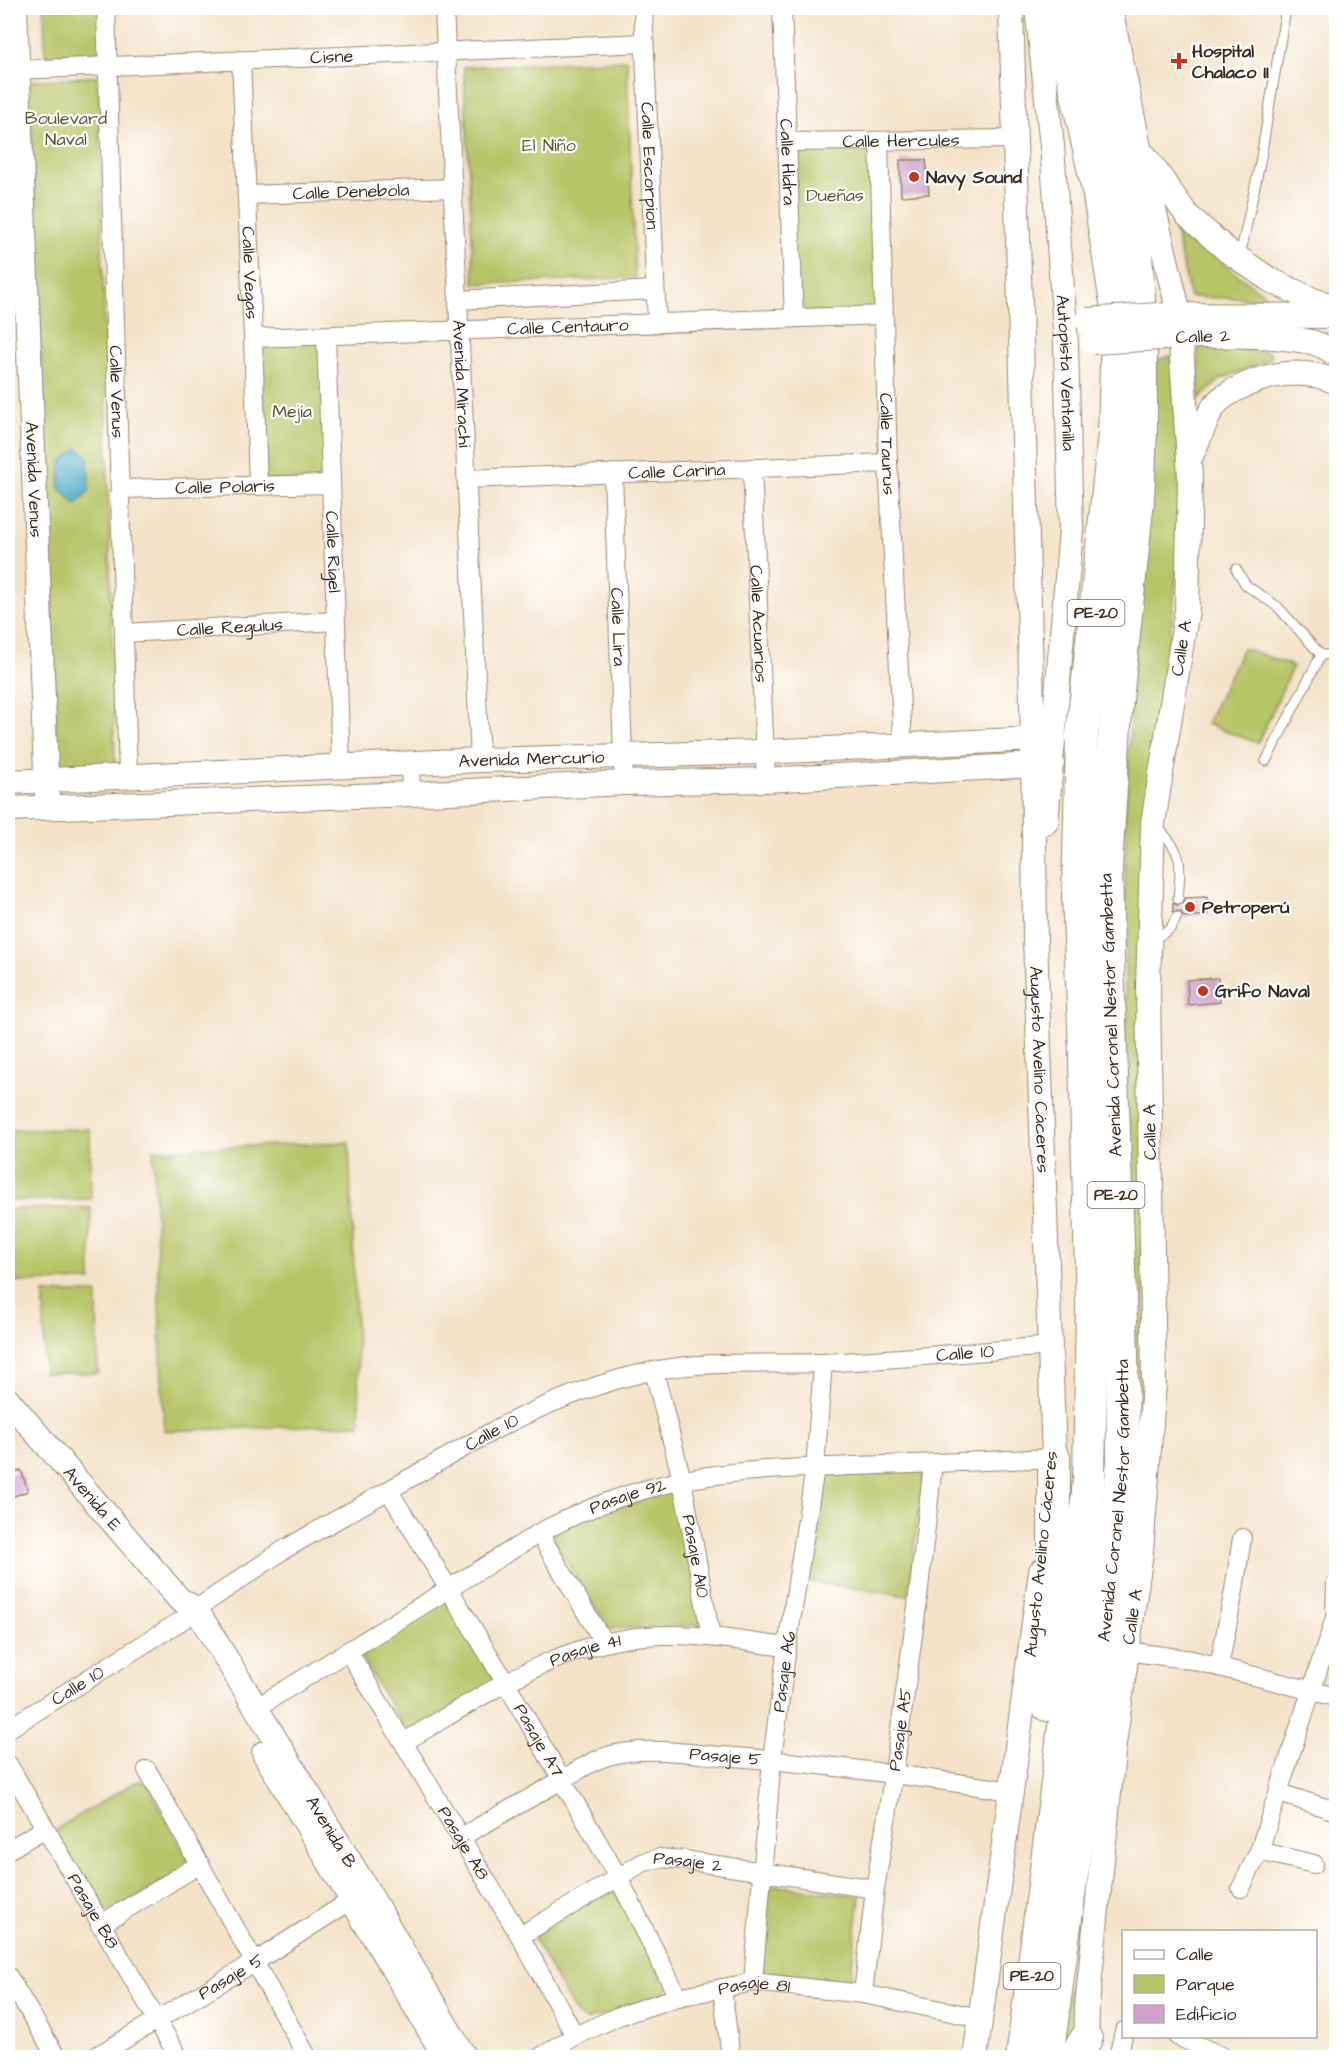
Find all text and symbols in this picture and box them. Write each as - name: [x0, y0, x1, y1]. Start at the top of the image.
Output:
- place label: Hospital Chalaco II: [1192, 39, 1269, 85]
- street label: Cisne: [310, 43, 354, 70]
- marker: Hospital Chalaco II: [1170, 52, 1188, 70]
- street label: Calle Escorpion: [635, 102, 665, 230]
- park label: Boulevard Naval: [25, 106, 107, 152]
- street label: Calle Hidra: [774, 118, 802, 206]
- street label: Calle Hercules: [842, 127, 960, 154]
- park label: El Niño: [522, 133, 576, 158]
- place label: Navy Sound: [926, 165, 1023, 191]
- marker: Navy Sound: [907, 170, 921, 184]
- street label: Calle Denebola: [292, 177, 410, 206]
- park label: Dueñas: [806, 183, 864, 208]
- street label: Calle Vegas: [236, 226, 265, 320]
- street label: Autopista Ventanilla: [1050, 294, 1081, 451]
- street label: Calle Centauro: [507, 312, 629, 341]
- street label: Avenida Mirachi: [446, 319, 478, 448]
- street label: Calle 2: [1175, 323, 1231, 350]
- street label: Calle Venus: [103, 345, 131, 439]
- street label: Calle Taurus: [874, 392, 902, 496]
- park label: Mejía: [272, 399, 312, 424]
- street label: Avenida Venus: [19, 421, 49, 538]
- street label: Calle Carina: [628, 457, 726, 485]
- street label: Calle Polaris: [175, 473, 275, 500]
- street label: Calle Rigel: [320, 510, 347, 593]
- street label: Calle Acuarios: [744, 565, 774, 683]
- street label: Calle Lira: [605, 587, 632, 667]
- road number: PE-20: [1068, 600, 1124, 626]
- street label: Calle Regulus: [176, 612, 284, 643]
- street label: Calle A: [1164, 618, 1198, 678]
- street label: Avenida Mercurio: [458, 744, 605, 773]
- street label: Avenida Coronel Nestor Gambetta: [1094, 873, 1128, 1157]
- place label: Petroperú: [1202, 895, 1289, 920]
- marker: Petroperú: [1183, 900, 1197, 914]
- street label: Augusto Avelino Cáceres: [1023, 966, 1056, 1174]
- place label: Grifo Naval: [1215, 979, 1310, 1004]
- marker: Grifo Naval: [1196, 984, 1210, 998]
- street label: Calle A: [1137, 1103, 1163, 1160]
- road number: PE-20: [1088, 1182, 1144, 1208]
- street label: Calle 10: [935, 1338, 995, 1368]
- street label: Avenida Coronel Nestor Gambetta: [1091, 1359, 1136, 1643]
- street label: Calle 10: [460, 1407, 523, 1457]
- street label: Augusto Avelino Cáceres: [1018, 1450, 1065, 1658]
- street label: Avenida E: [58, 1461, 128, 1537]
- street label: Pasaje 92: [585, 1472, 669, 1520]
- street label: Pasaje A10: [676, 1512, 716, 1600]
- street label: Calle A: [1116, 1587, 1148, 1646]
- street label: Pasaje 41: [546, 1627, 623, 1673]
- street label: Pasaje A6: [766, 1629, 802, 1714]
- street label: Calle 10: [46, 1660, 109, 1712]
- street label: Pasaje A5: [882, 1686, 918, 1773]
- street label: Pasaje A7: [508, 1699, 570, 1782]
- street label: Pasaje 5: [688, 1741, 762, 1772]
- street label: Avenida B: [300, 1791, 363, 1873]
- street label: Pasaje A8: [432, 1801, 496, 1885]
- street label: Pasaje 2: [652, 1845, 725, 1878]
- street label: Pasaje B8: [62, 1869, 125, 1954]
- legend: [1122, 1930, 1317, 2038]
- text: Calle: [1176, 1942, 1214, 1967]
- street label: Pasaje 5: [193, 1947, 268, 2005]
- road number: PE-20: [1004, 1963, 1060, 1989]
- street label: Pasaje 81: [716, 1969, 792, 2001]
- text: Parque: [1176, 1972, 1235, 1997]
- text: Edificio: [1176, 2002, 1236, 2027]

